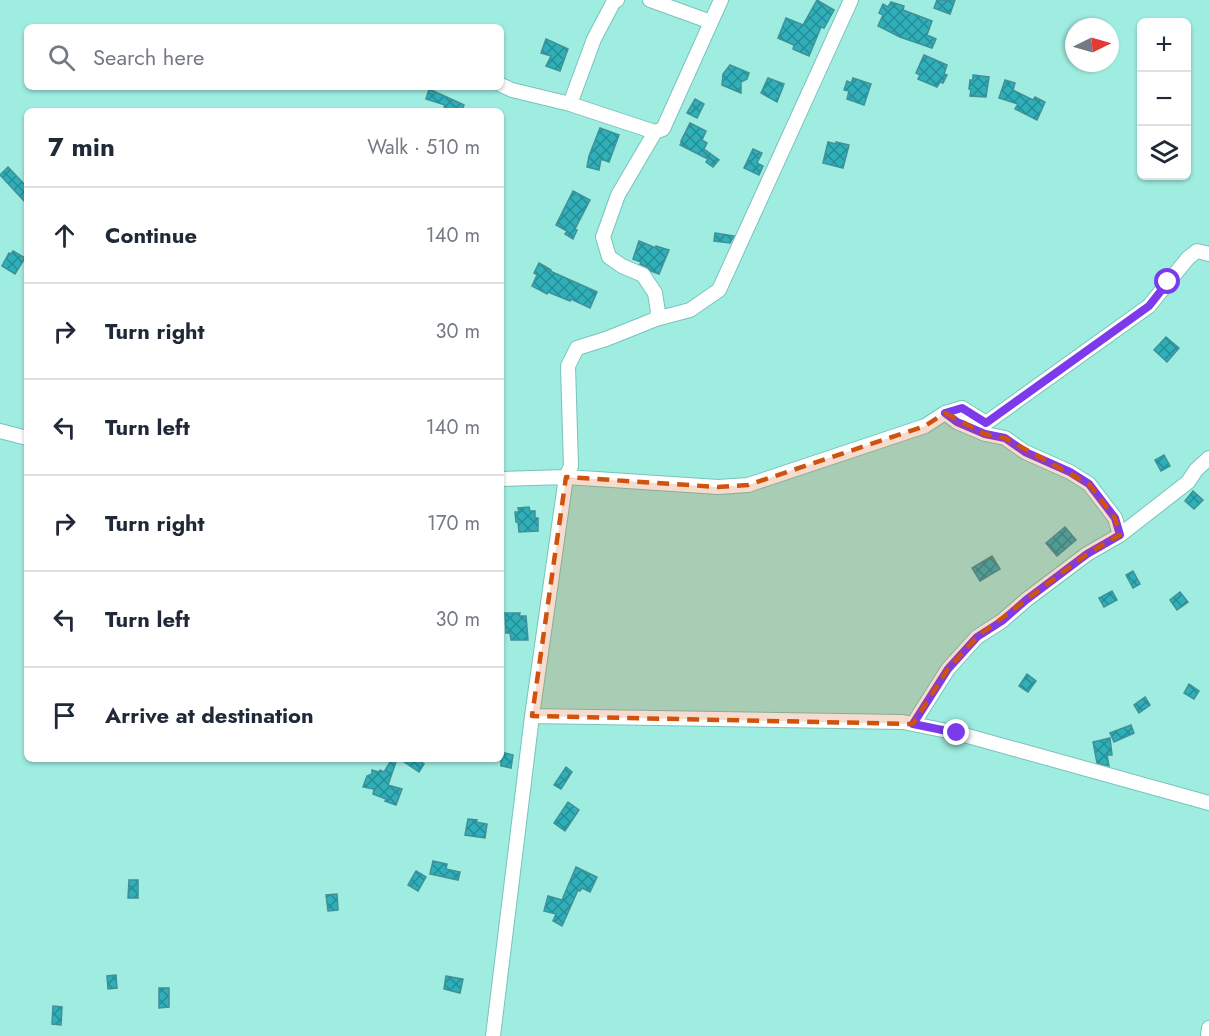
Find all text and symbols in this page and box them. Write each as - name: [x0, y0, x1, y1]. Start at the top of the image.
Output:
- north arrow: [1065, 18, 1119, 72]
- map controls: [1137, 18, 1191, 180]
- button: +: [1137, 18, 1191, 72]
- search box: [24, 24, 504, 90]
- icon: search: [45, 41, 78, 74]
- text: Search here: [93, 41, 204, 73]
- button: −: [1137, 72, 1191, 126]
- button: layers: [1137, 126, 1191, 180]
- text: 7 min: [48, 128, 115, 166]
- text: Walk · 510 m: [367, 133, 480, 162]
- icon: ahead: [48, 219, 81, 252]
- text: Continue: [105, 219, 197, 251]
- text: 140 m: [426, 221, 480, 250]
- route start: [1154, 268, 1180, 294]
- icon: right: [48, 315, 81, 348]
- text: Turn right: [105, 315, 205, 347]
- text: 30 m: [435, 317, 480, 346]
- icon: left: [48, 411, 81, 444]
- text: Turn left: [105, 411, 190, 443]
- text: 140 m: [426, 413, 480, 442]
- icon: right: [48, 507, 81, 540]
- text: Turn right: [105, 507, 205, 539]
- text: 170 m: [427, 509, 480, 538]
- icon: left: [48, 603, 81, 636]
- text: Turn left: [105, 603, 190, 635]
- text: 30 m: [435, 605, 480, 634]
- icon: arrive: [48, 699, 81, 732]
- text: Arrive at destination: [105, 699, 314, 731]
- route end: [943, 719, 969, 745]

